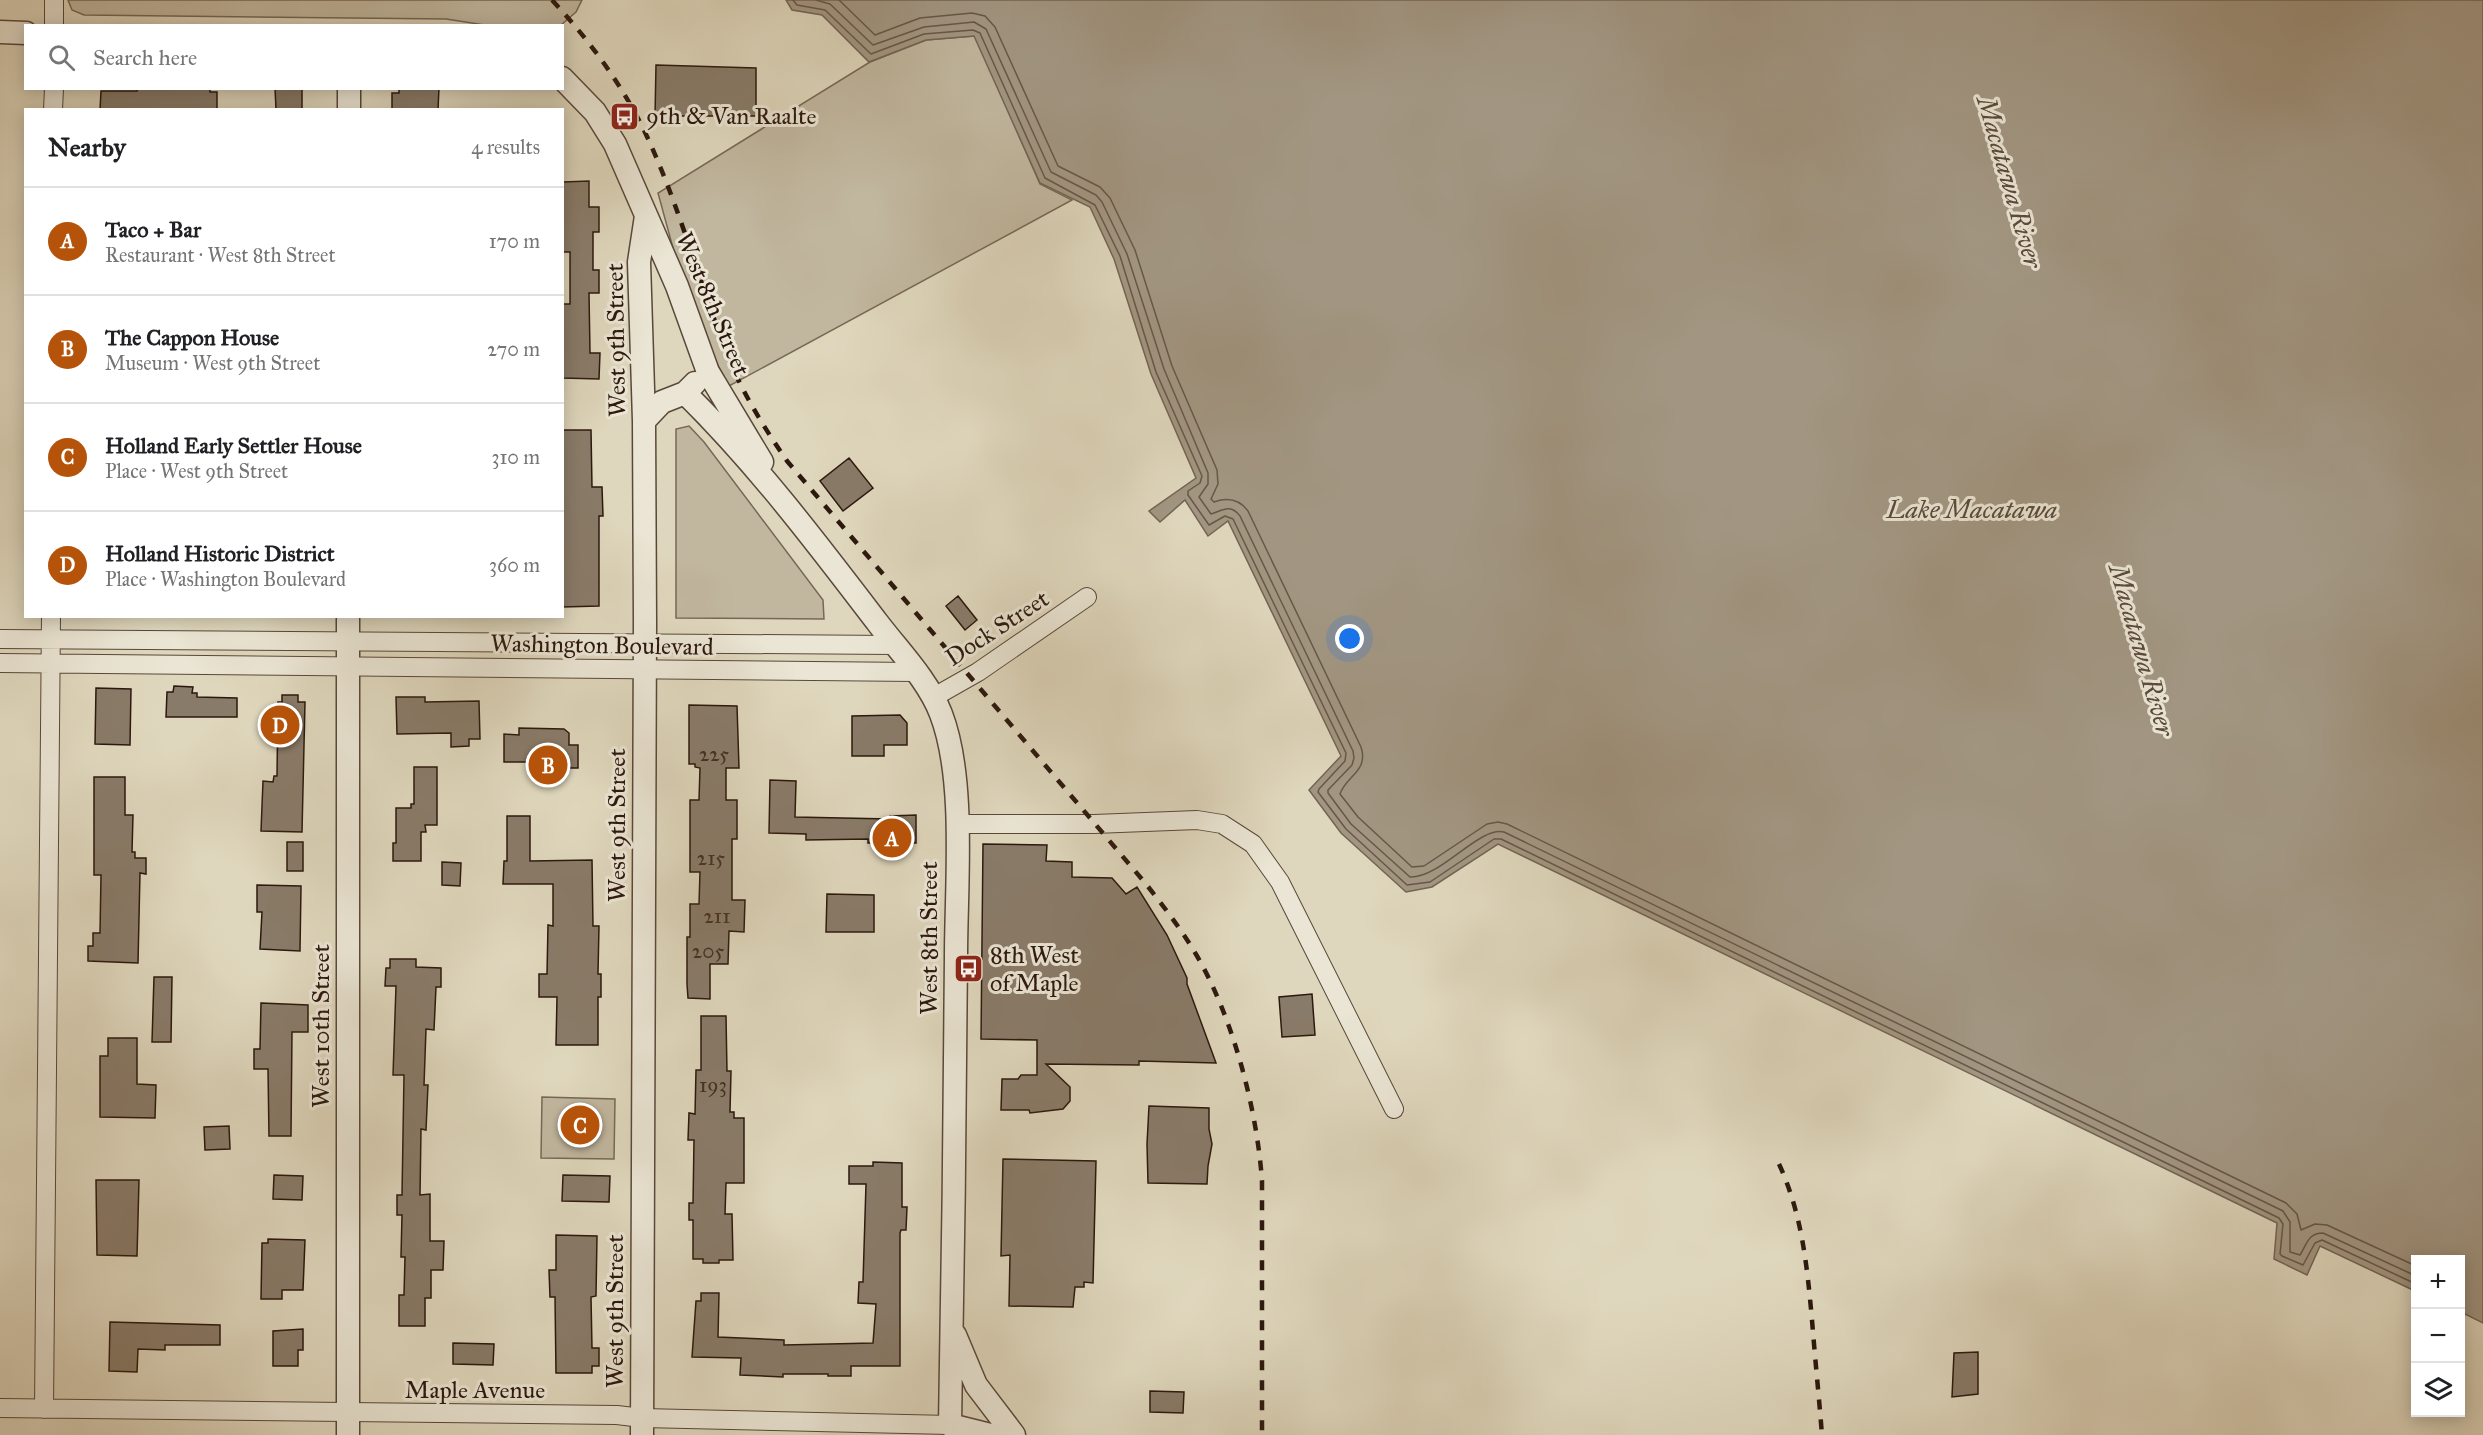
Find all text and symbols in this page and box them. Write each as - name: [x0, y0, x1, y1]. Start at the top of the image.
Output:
- search box: [24, 24, 564, 90]
- icon: search: [45, 41, 78, 74]
- text: Search here: [93, 44, 197, 71]
- water label: Macatawa River: [1969, 89, 2050, 273]
- bus stop icon: 9th & Van Raalte: [609, 100, 641, 132]
- place label: 9th & Van Raalte: [646, 101, 817, 131]
- text: Nearby: [48, 131, 126, 163]
- text: 4 results: [471, 135, 540, 159]
- text: Taco + Bar: [105, 216, 201, 243]
- street label: West 8th Street: [669, 227, 757, 381]
- text: A: [61, 229, 74, 253]
- text: 170 m: [489, 229, 540, 253]
- text: Restaurant · West 8th Street: [105, 243, 336, 267]
- street label: West 9th Street: [600, 262, 632, 417]
- text: The Cappon House: [105, 324, 279, 351]
- text: B: [61, 337, 74, 361]
- text: 270 m: [487, 337, 540, 361]
- text: Museum · West 9th Street: [105, 351, 320, 375]
- text: Holland Early Settler House: [105, 432, 362, 459]
- text: C: [61, 445, 74, 469]
- text: 310 m: [491, 445, 540, 469]
- text: Place · West 9th Street: [105, 459, 288, 483]
- water label: Lake Macatawa: [1886, 493, 2057, 525]
- text: Holland Historic District: [105, 540, 335, 567]
- text: D: [60, 553, 75, 577]
- text: 360 m: [489, 553, 540, 577]
- water label: Macatawa River: [2101, 557, 2182, 741]
- text: Place · Washington Boulevard: [105, 567, 346, 591]
- street label: Dock Street: [940, 583, 1055, 673]
- your location: [1335, 624, 1364, 653]
- street label: Washington Boulevard: [490, 628, 714, 662]
- pin: D: [260, 702, 300, 748]
- house number: 225: [699, 741, 729, 767]
- pin: B: [528, 742, 568, 788]
- street label: West 9th Street: [602, 748, 632, 902]
- pin: A: [872, 816, 912, 860]
- house number: 215: [697, 845, 725, 871]
- street label: West 8th Street: [914, 861, 944, 1015]
- house number: 211: [704, 903, 730, 929]
- house number: 205: [692, 938, 724, 964]
- place label: 8th West of Maple: [990, 940, 1079, 998]
- street label: West 10th Street: [306, 943, 336, 1108]
- bus stop icon: 8th West of Maple: [953, 953, 985, 985]
- house number: 193: [699, 1072, 727, 1098]
- pin: C: [560, 1102, 600, 1148]
- street label: West 9th Street: [600, 1234, 630, 1388]
- map controls: [2411, 1255, 2465, 1417]
- button: +: [2411, 1255, 2465, 1309]
- button: −: [2411, 1309, 2465, 1363]
- button: layers: [2411, 1363, 2465, 1417]
- street label: Maple Avenue: [405, 1375, 545, 1405]

